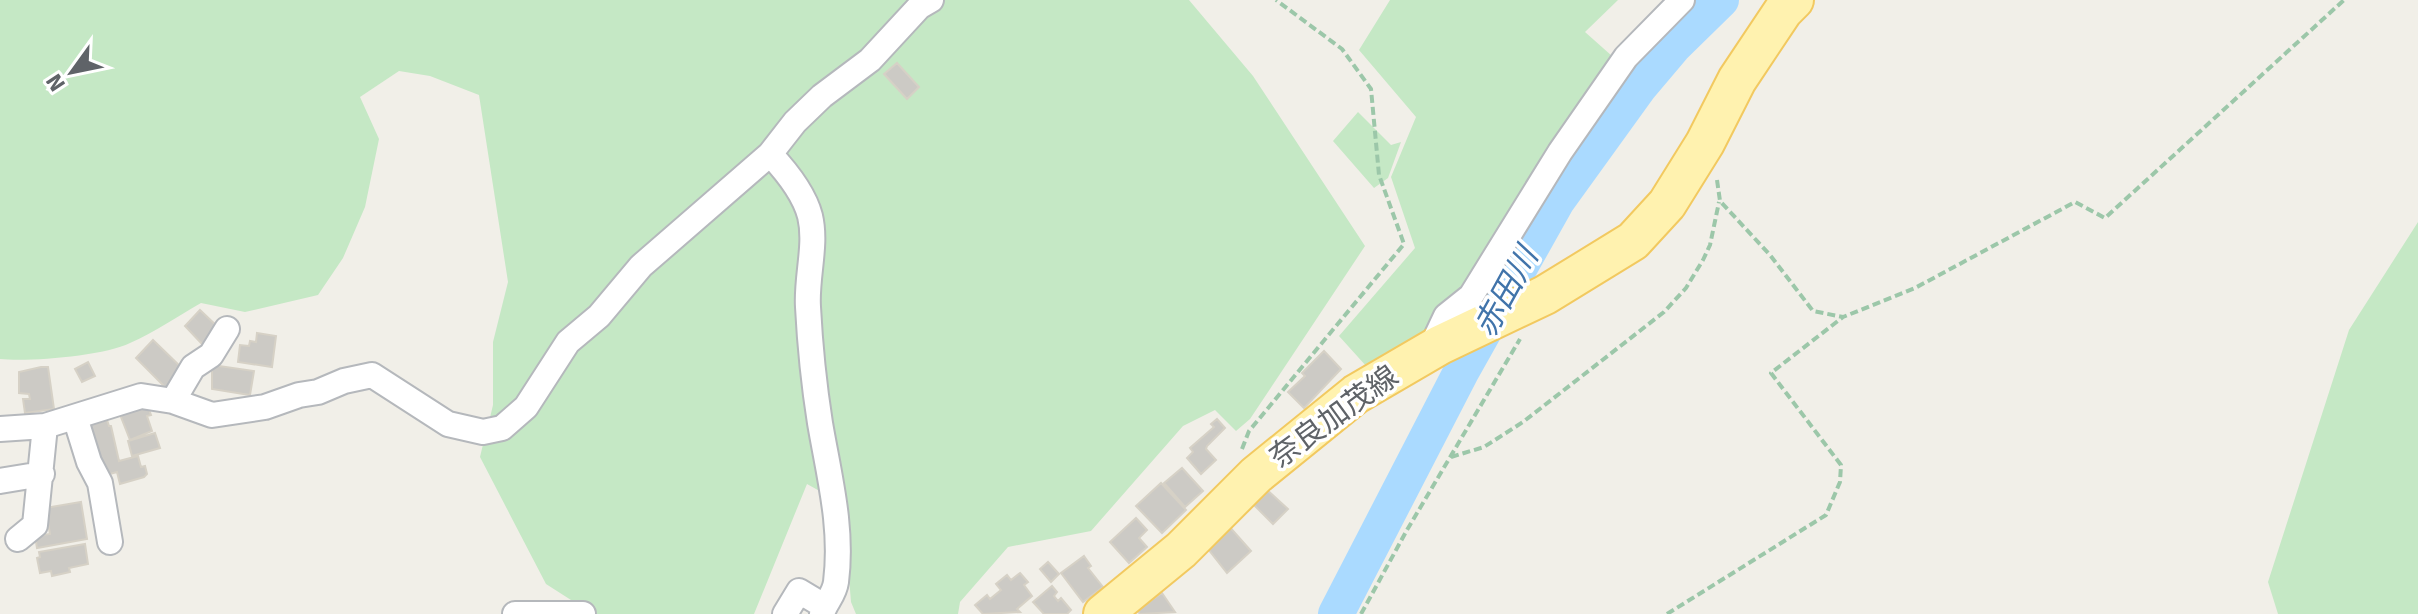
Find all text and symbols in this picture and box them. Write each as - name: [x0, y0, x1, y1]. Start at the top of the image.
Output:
- north arrow: [32, 32, 112, 112]
- text: N: [40, 69, 71, 96]
- water label: 赤田川: [1466, 238, 1548, 343]
- street label: 奈良加茂線: [1262, 358, 1406, 476]

